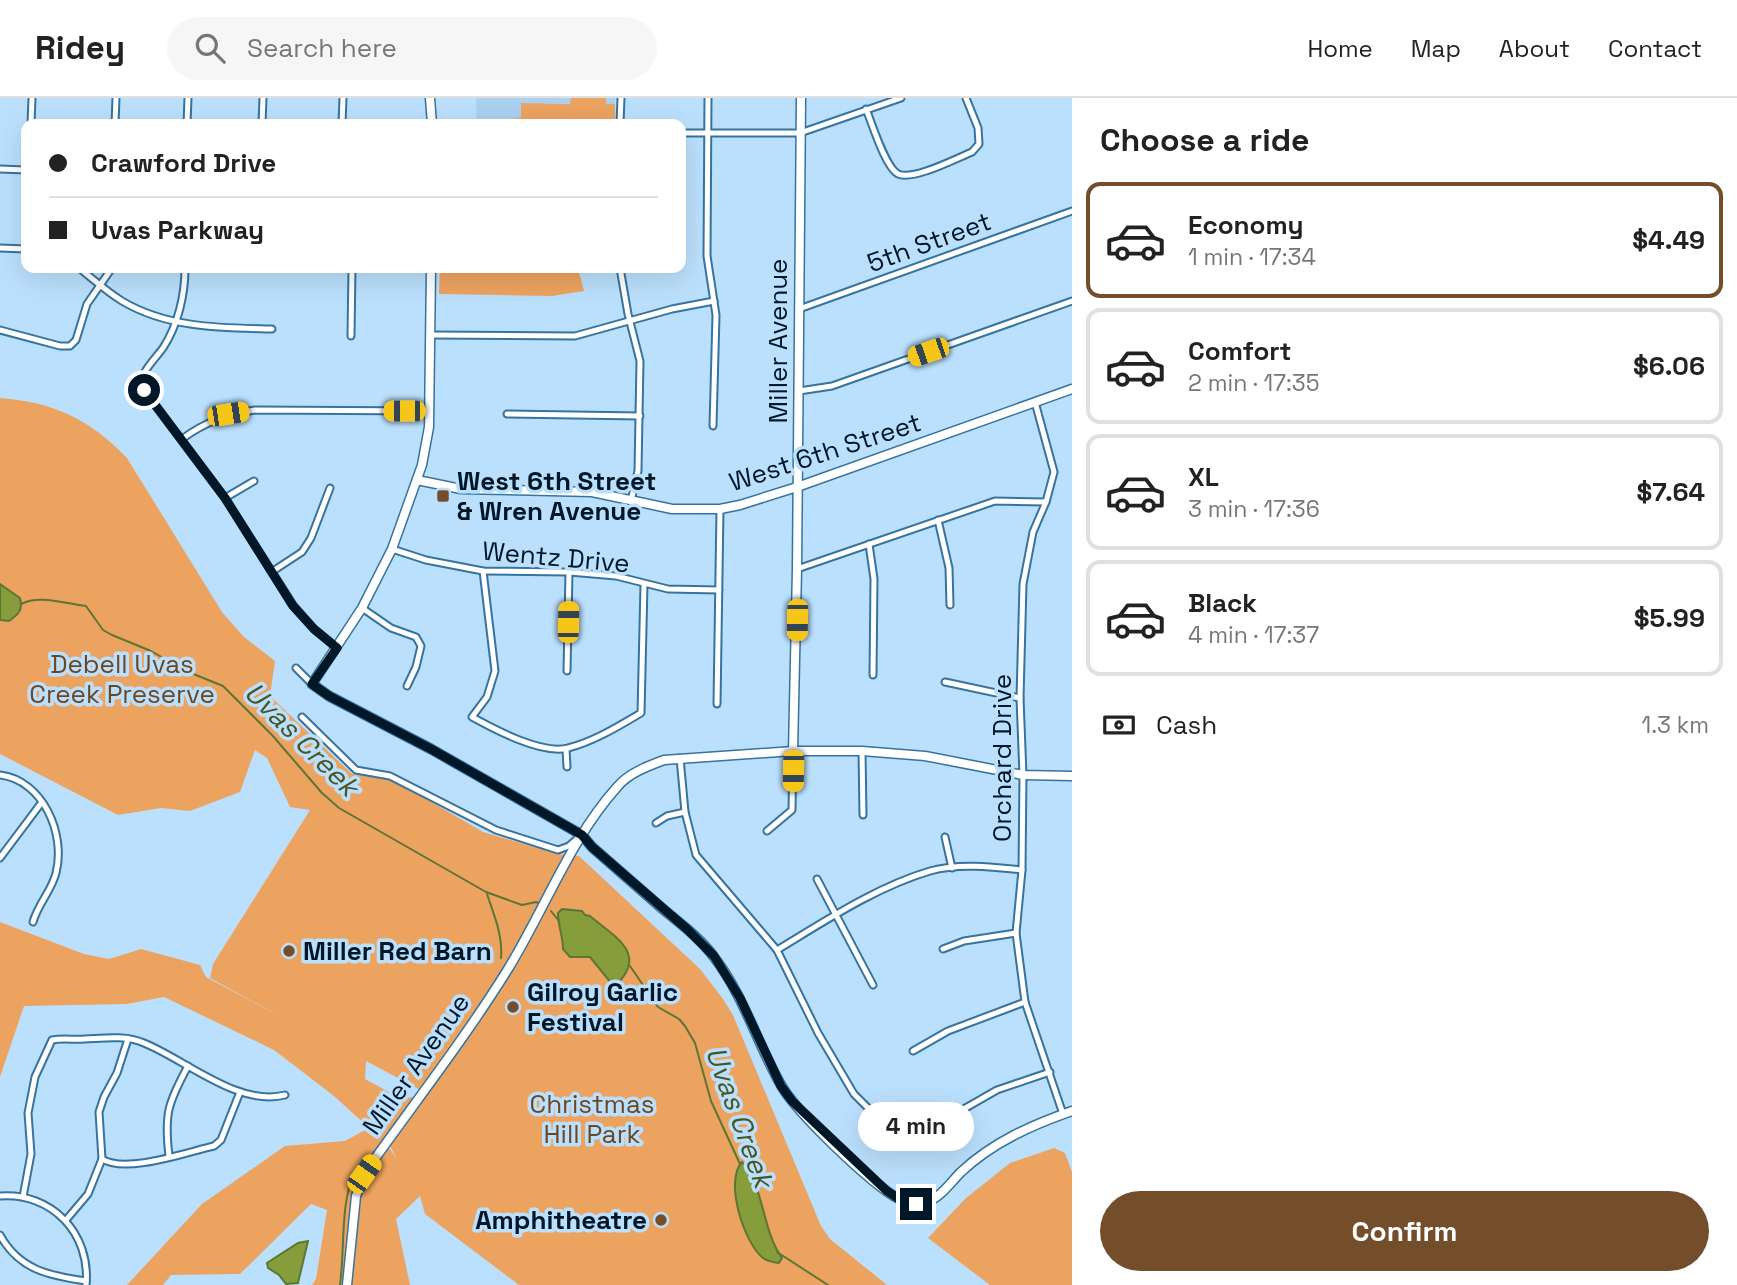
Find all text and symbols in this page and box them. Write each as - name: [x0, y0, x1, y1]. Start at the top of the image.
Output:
- search box: [167, 17, 657, 80]
- text: Ridey: [35, 27, 125, 69]
- icon: search: [191, 29, 229, 67]
- text: Search here: [247, 31, 397, 65]
- text: Home: [1307, 33, 1373, 64]
- text: Map: [1411, 33, 1461, 64]
- text: About: [1499, 33, 1570, 64]
- text: Contact: [1608, 33, 1702, 64]
- text: Choose a ride: [1100, 120, 1310, 160]
- text: Crawford Drive: [91, 146, 276, 180]
- street label: 5th Street: [862, 204, 996, 280]
- text: Economy: [1188, 208, 1304, 242]
- icon: car: [1104, 209, 1167, 272]
- text: Uvas Parkway: [91, 213, 264, 247]
- text: $4.49: [1632, 223, 1705, 257]
- text: 1 min · 17:34: [1188, 242, 1316, 272]
- street label: Miller Avenue: [761, 259, 795, 423]
- text: Comfort: [1188, 334, 1291, 368]
- car: [905, 335, 952, 369]
- icon: car: [1104, 335, 1167, 398]
- text: $6.06: [1633, 349, 1705, 383]
- text: 2 min · 17:35: [1188, 368, 1320, 398]
- route start: [128, 374, 160, 406]
- car: [206, 400, 251, 428]
- car: [384, 401, 426, 422]
- street label: West 6th Street: [725, 405, 925, 499]
- text: XL: [1188, 460, 1219, 494]
- icon: car: [1104, 461, 1167, 524]
- place label: West 6th Street & Wren Avenue: [457, 464, 656, 528]
- text: $7.64: [1637, 475, 1705, 509]
- marker: West 6th Street & Wren Avenue: [435, 488, 451, 504]
- text: 3 min · 17:36: [1188, 494, 1320, 524]
- street label: Wentz Drive: [481, 534, 631, 580]
- text: Black: [1188, 586, 1257, 620]
- icon: car: [1104, 587, 1167, 650]
- car: [787, 599, 808, 641]
- car: [558, 601, 579, 643]
- text: $5.99: [1634, 601, 1705, 635]
- text: 4 min · 17:37: [1188, 620, 1319, 650]
- park label: Debell Uvas Creek Preserve: [29, 647, 215, 711]
- water label: Uvas Creek: [237, 674, 369, 806]
- street label: Orchard Drive: [985, 674, 1019, 842]
- icon: cash: [1100, 706, 1138, 744]
- text: Cash: [1156, 708, 1217, 742]
- text: 1.3 km: [1642, 710, 1709, 740]
- car: [783, 750, 804, 792]
- place label: Miller Red Barn: [303, 934, 492, 968]
- marker: Miller Red Barn: [281, 943, 297, 959]
- place label: Gilroy Garlic Festival: [527, 975, 678, 1039]
- street label: Miller Avenue: [355, 987, 477, 1141]
- marker: Gilroy Garlic Festival: [505, 999, 521, 1015]
- water label: Uvas Creek: [698, 1042, 783, 1195]
- park label: Christmas Hill Park: [529, 1087, 655, 1151]
- callout: 4 min: [858, 1102, 974, 1152]
- text: 4 min: [886, 1111, 946, 1141]
- car: [344, 1151, 385, 1197]
- route end: [900, 1188, 932, 1220]
- button: Confirm: [1100, 1191, 1709, 1271]
- place label: Amphitheatre: [475, 1203, 647, 1237]
- marker: Amphitheatre: [653, 1212, 669, 1228]

